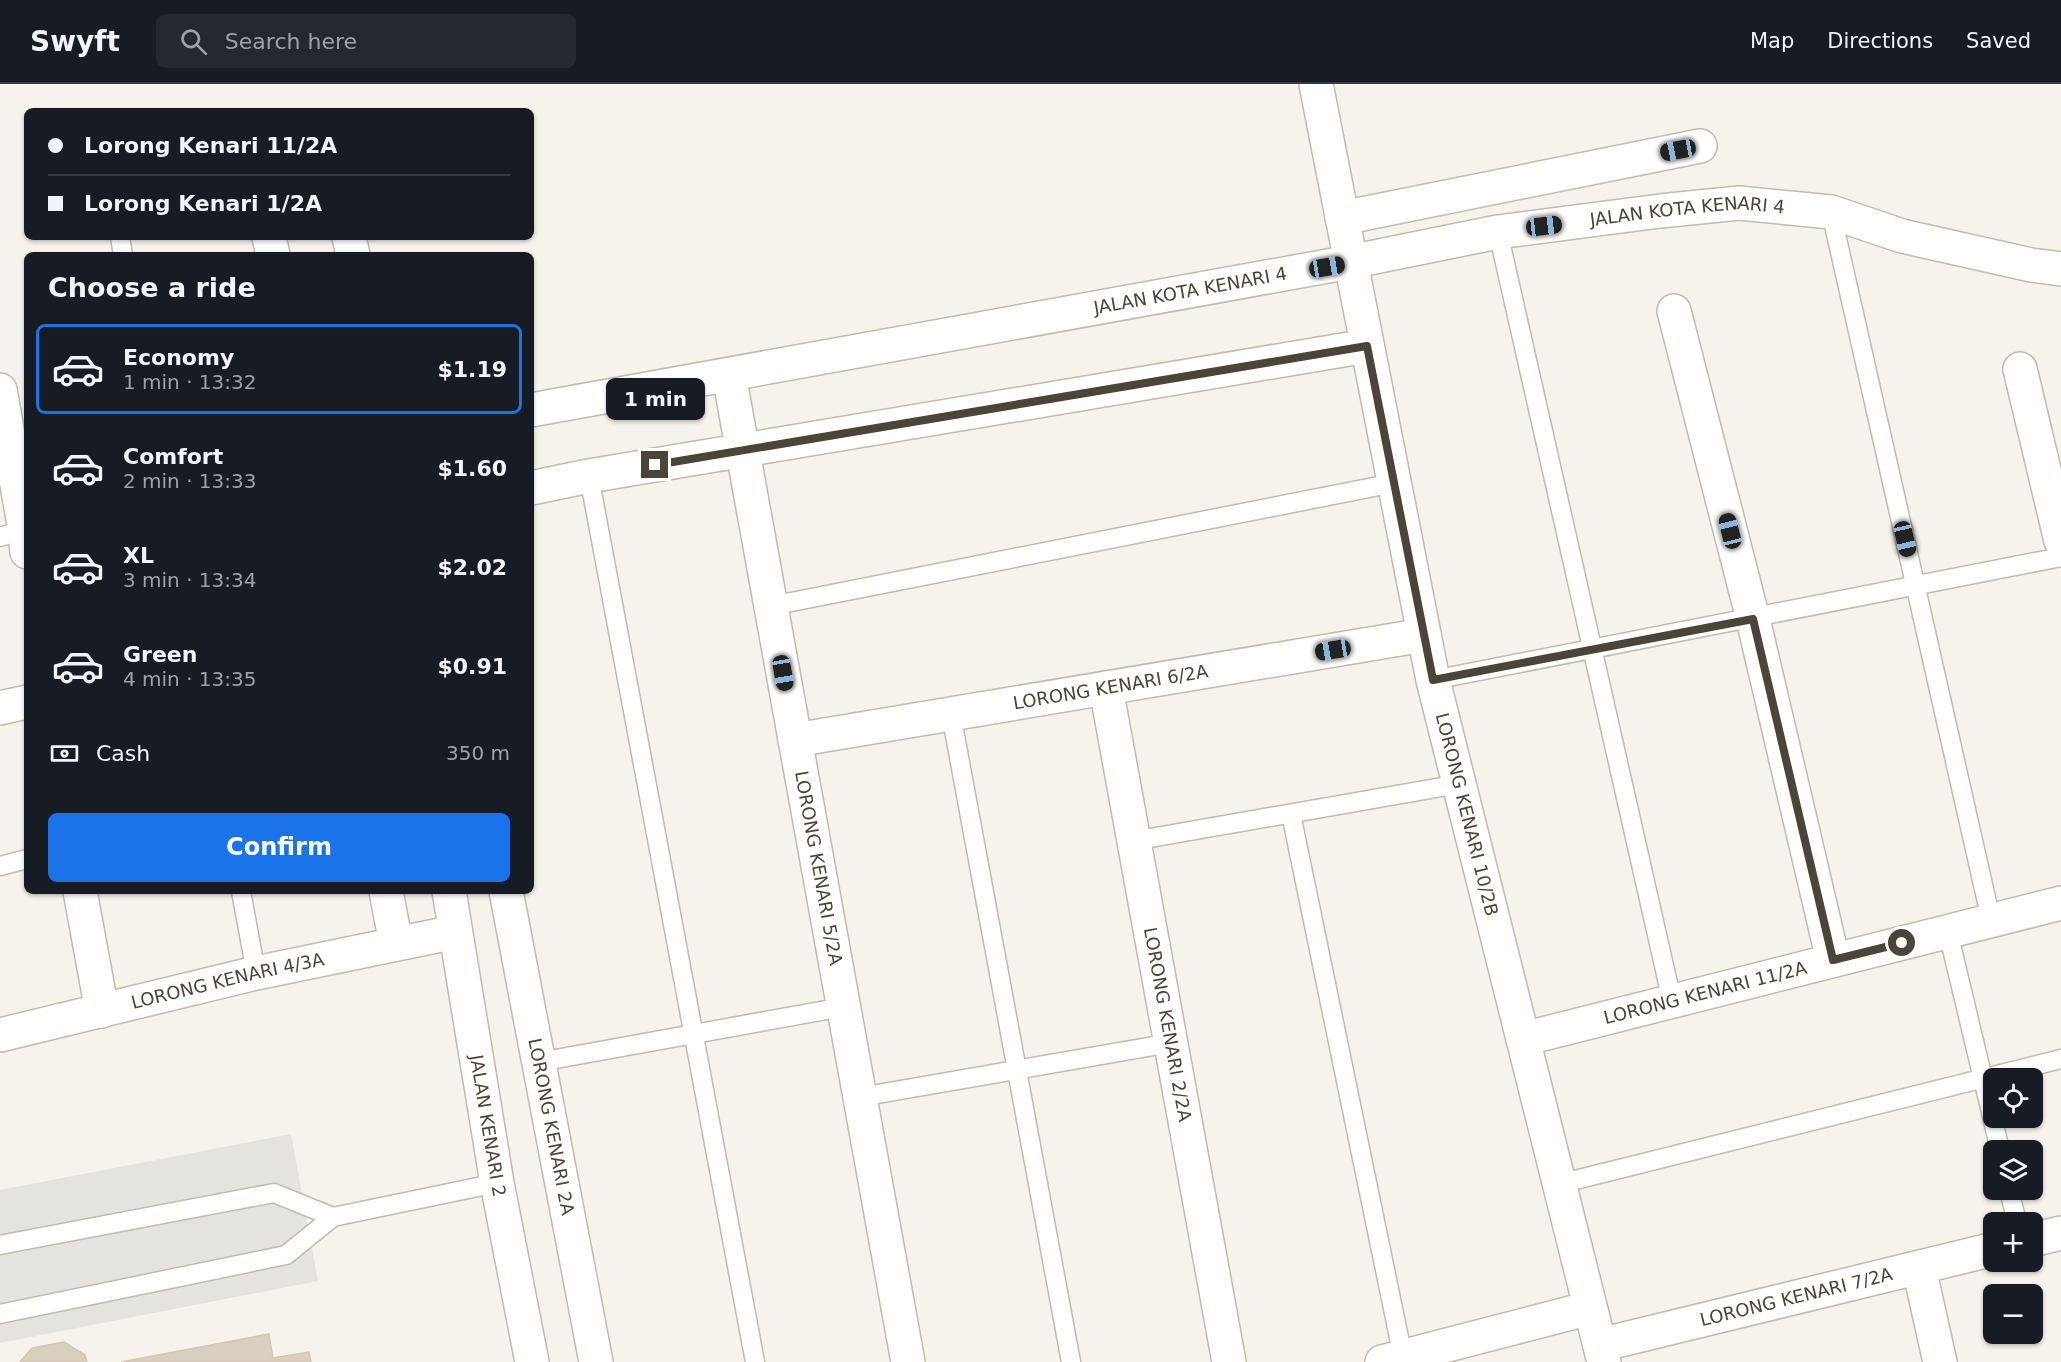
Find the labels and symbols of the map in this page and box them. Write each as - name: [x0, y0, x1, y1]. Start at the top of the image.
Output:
- car: [1659, 138, 1697, 162]
- street label: JALAN KOTA KENARI 4: [1588, 192, 1786, 230]
- car: [1525, 215, 1563, 237]
- car: [1308, 255, 1346, 279]
- street label: JALAN KOTA KENARI 4: [1091, 263, 1289, 318]
- callout: 1 min: [606, 378, 704, 420]
- route end: [641, 451, 668, 478]
- car: [1717, 511, 1743, 551]
- car: [1892, 519, 1918, 559]
- car: [1314, 638, 1352, 662]
- car: [771, 654, 795, 692]
- street label: LORONG KENARI 6/2A: [1012, 660, 1210, 713]
- street label: LORONG KENARI 10/2B: [1432, 711, 1503, 918]
- street label: LORONG KENARI 5/2A: [791, 769, 847, 967]
- street label: LORONG KENARI 2/2A: [1140, 925, 1196, 1124]
- route start: [1888, 929, 1915, 956]
- street label: LORONG KENARI 4/3A: [129, 948, 326, 1013]
- street label: LORONG KENARI 11/2A: [1601, 957, 1810, 1028]
- street label: LORONG KENARI 2A: [524, 1036, 579, 1218]
- street label: JALAN KENARI 2: [466, 1052, 510, 1198]
- street label: LORONG KENARI 7/2A: [1698, 1263, 1895, 1330]

